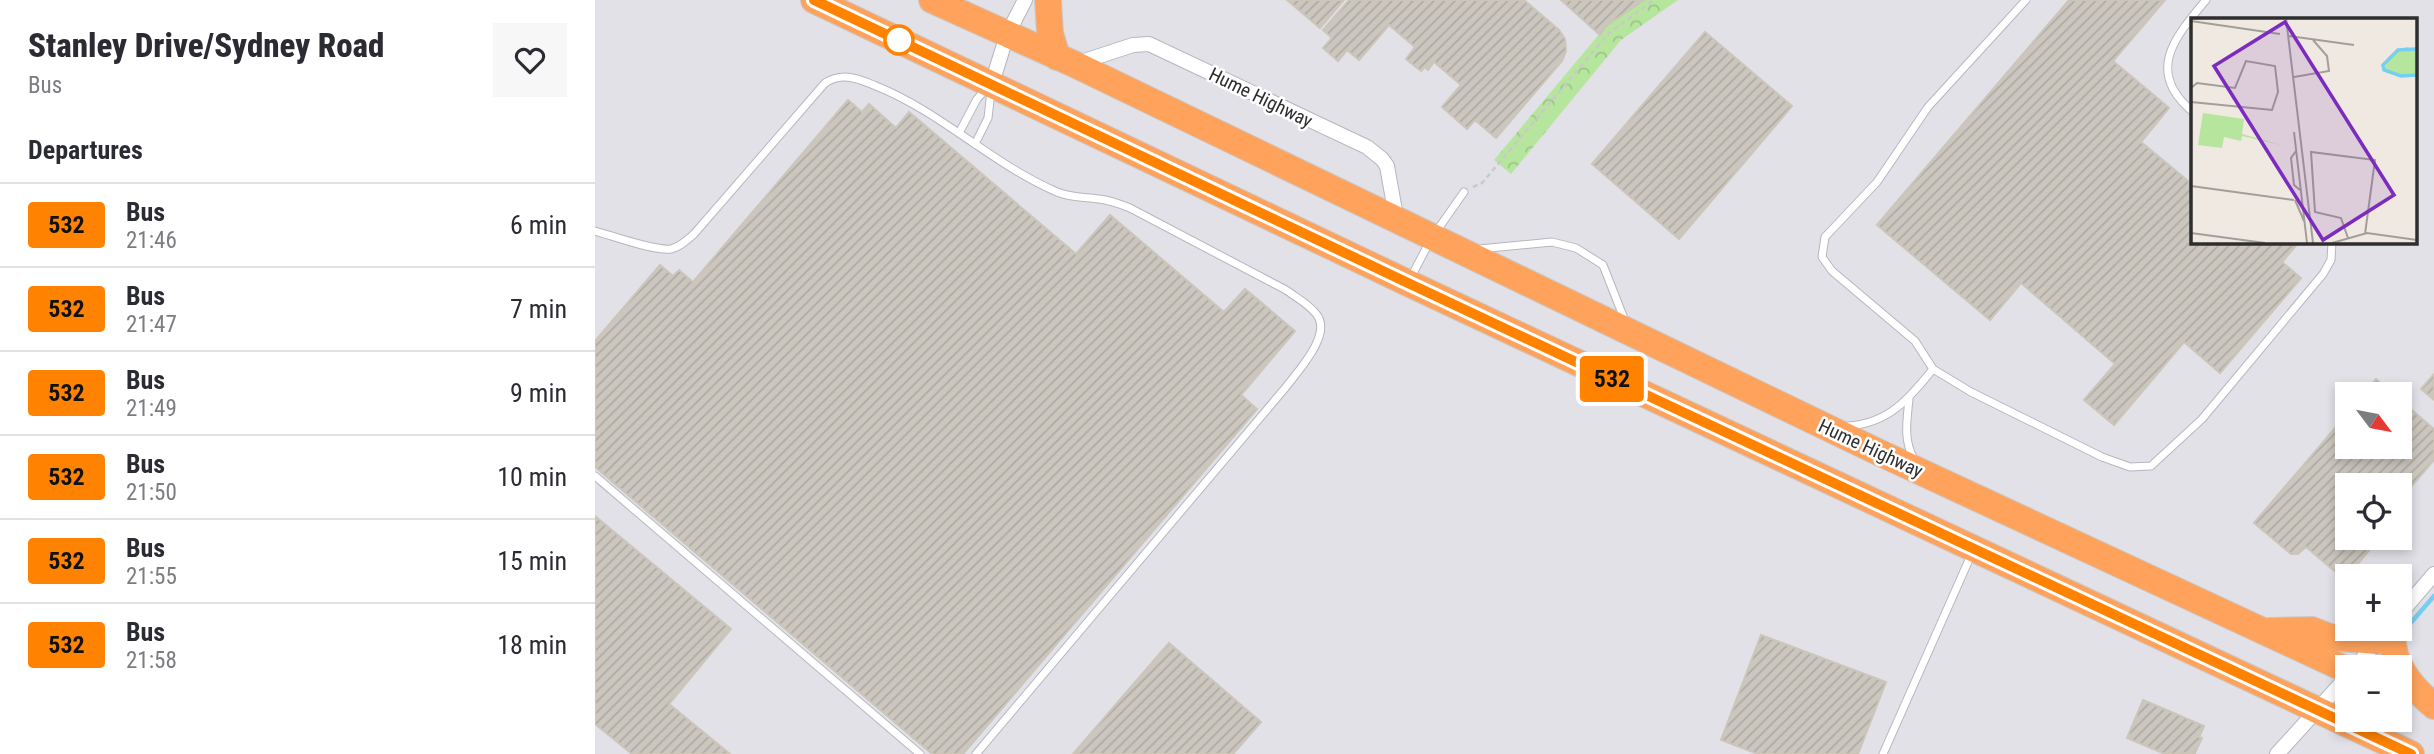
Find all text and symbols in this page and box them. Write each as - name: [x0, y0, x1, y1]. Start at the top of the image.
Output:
- inset map: [2191, 18, 2417, 243]
- button: heart: [493, 23, 567, 97]
- unlabelled marker: [884, 25, 914, 55]
- text: Stanley Drive/Sydney Road: [28, 26, 384, 65]
- street label: Hume Highway: [1205, 62, 1316, 132]
- text: Bus: [28, 72, 62, 99]
- text: Departures: [28, 135, 143, 165]
- text: Bus: [126, 197, 165, 227]
- text: 6 min: [510, 210, 567, 240]
- text: 532: [48, 211, 85, 239]
- text: 21:46: [126, 227, 177, 254]
- text: Bus: [126, 281, 165, 311]
- text: 7 min: [510, 294, 567, 324]
- text: 532: [48, 295, 85, 323]
- text: 21:47: [126, 311, 177, 338]
- line badge: 532: [1572, 356, 1652, 402]
- text: Bus: [126, 365, 165, 395]
- text: 532: [1594, 365, 1630, 393]
- text: 9 min: [510, 378, 567, 408]
- text: 532: [48, 379, 85, 407]
- north arrow: [2335, 382, 2411, 458]
- map controls: [2335, 382, 2412, 732]
- text: 21:49: [126, 395, 177, 422]
- street label: Hume Highway: [1815, 414, 1927, 483]
- text: Bus: [126, 449, 165, 479]
- text: 10 min: [497, 462, 567, 492]
- text: 532: [48, 463, 85, 491]
- button: locate: [2335, 473, 2412, 550]
- text: 21:50: [126, 479, 177, 506]
- text: Bus: [126, 533, 165, 563]
- text: 15 min: [497, 546, 567, 576]
- text: 532: [48, 547, 85, 575]
- text: 21:55: [126, 563, 177, 590]
- button: +: [2335, 564, 2412, 641]
- text: Bus: [126, 617, 165, 647]
- text: 18 min: [497, 630, 567, 660]
- text: 532: [48, 631, 85, 659]
- text: 21:58: [126, 647, 177, 674]
- button: −: [2335, 655, 2412, 732]

